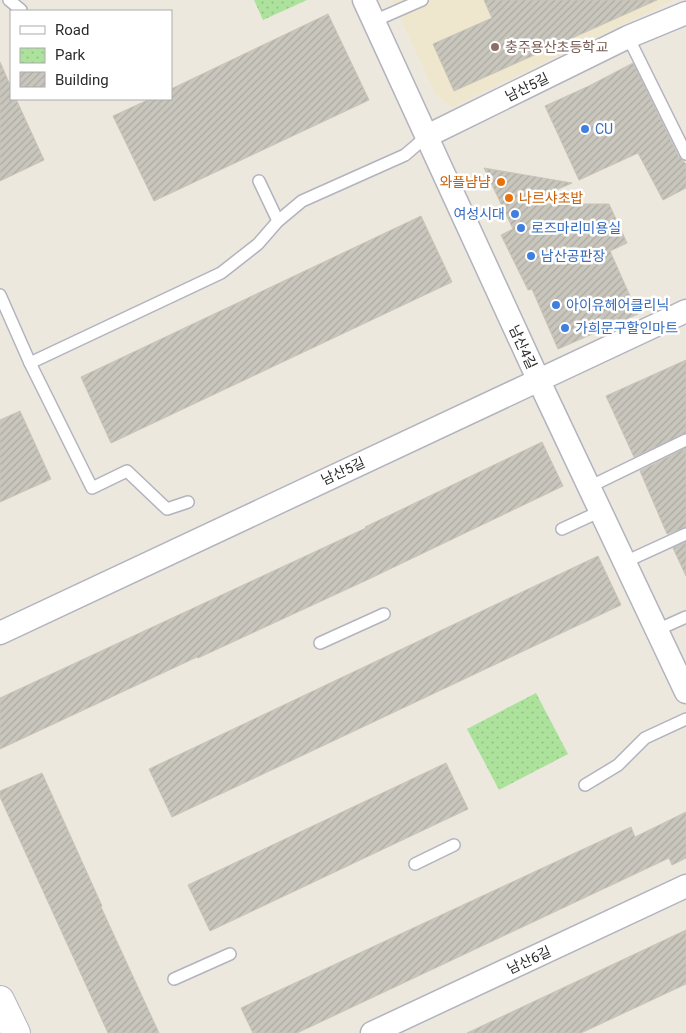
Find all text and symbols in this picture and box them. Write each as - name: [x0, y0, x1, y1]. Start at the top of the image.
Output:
- legend: [10, 10, 172, 100]
- text: Road: [55, 21, 89, 39]
- place label: 충주용산초등학교: [505, 39, 608, 55]
- marker: 충주용산초등학교: [489, 41, 501, 53]
- text: Park: [55, 46, 86, 64]
- street label: 남산5길: [503, 70, 551, 104]
- text: Building: [55, 71, 109, 89]
- place label: CU: [595, 121, 613, 137]
- marker: CU: [579, 123, 591, 135]
- place label: 와플냠냠: [439, 174, 491, 190]
- marker: 와플냠냠: [495, 176, 507, 188]
- place label: 나르샤초밥: [519, 190, 584, 206]
- marker: 나르샤초밥: [503, 192, 515, 204]
- place label: 여성시대: [453, 206, 505, 222]
- marker: 여성시대: [509, 208, 521, 220]
- place label: 로즈마리미용실: [531, 220, 621, 236]
- marker: 로즈마리미용실: [515, 222, 527, 234]
- place label: 남산공판장: [541, 248, 606, 264]
- marker: 남산공판장: [525, 250, 537, 262]
- place label: 아이유헤어클리닉: [566, 297, 669, 313]
- marker: 아이유헤어클리닉: [550, 299, 562, 311]
- place label: 가희문구할인마트: [575, 320, 678, 336]
- marker: 가희문구할인마트: [559, 322, 571, 334]
- street label: 남산4길: [506, 323, 540, 371]
- street label: 남산5길: [319, 454, 367, 488]
- street label: 남산6길: [505, 943, 553, 977]

